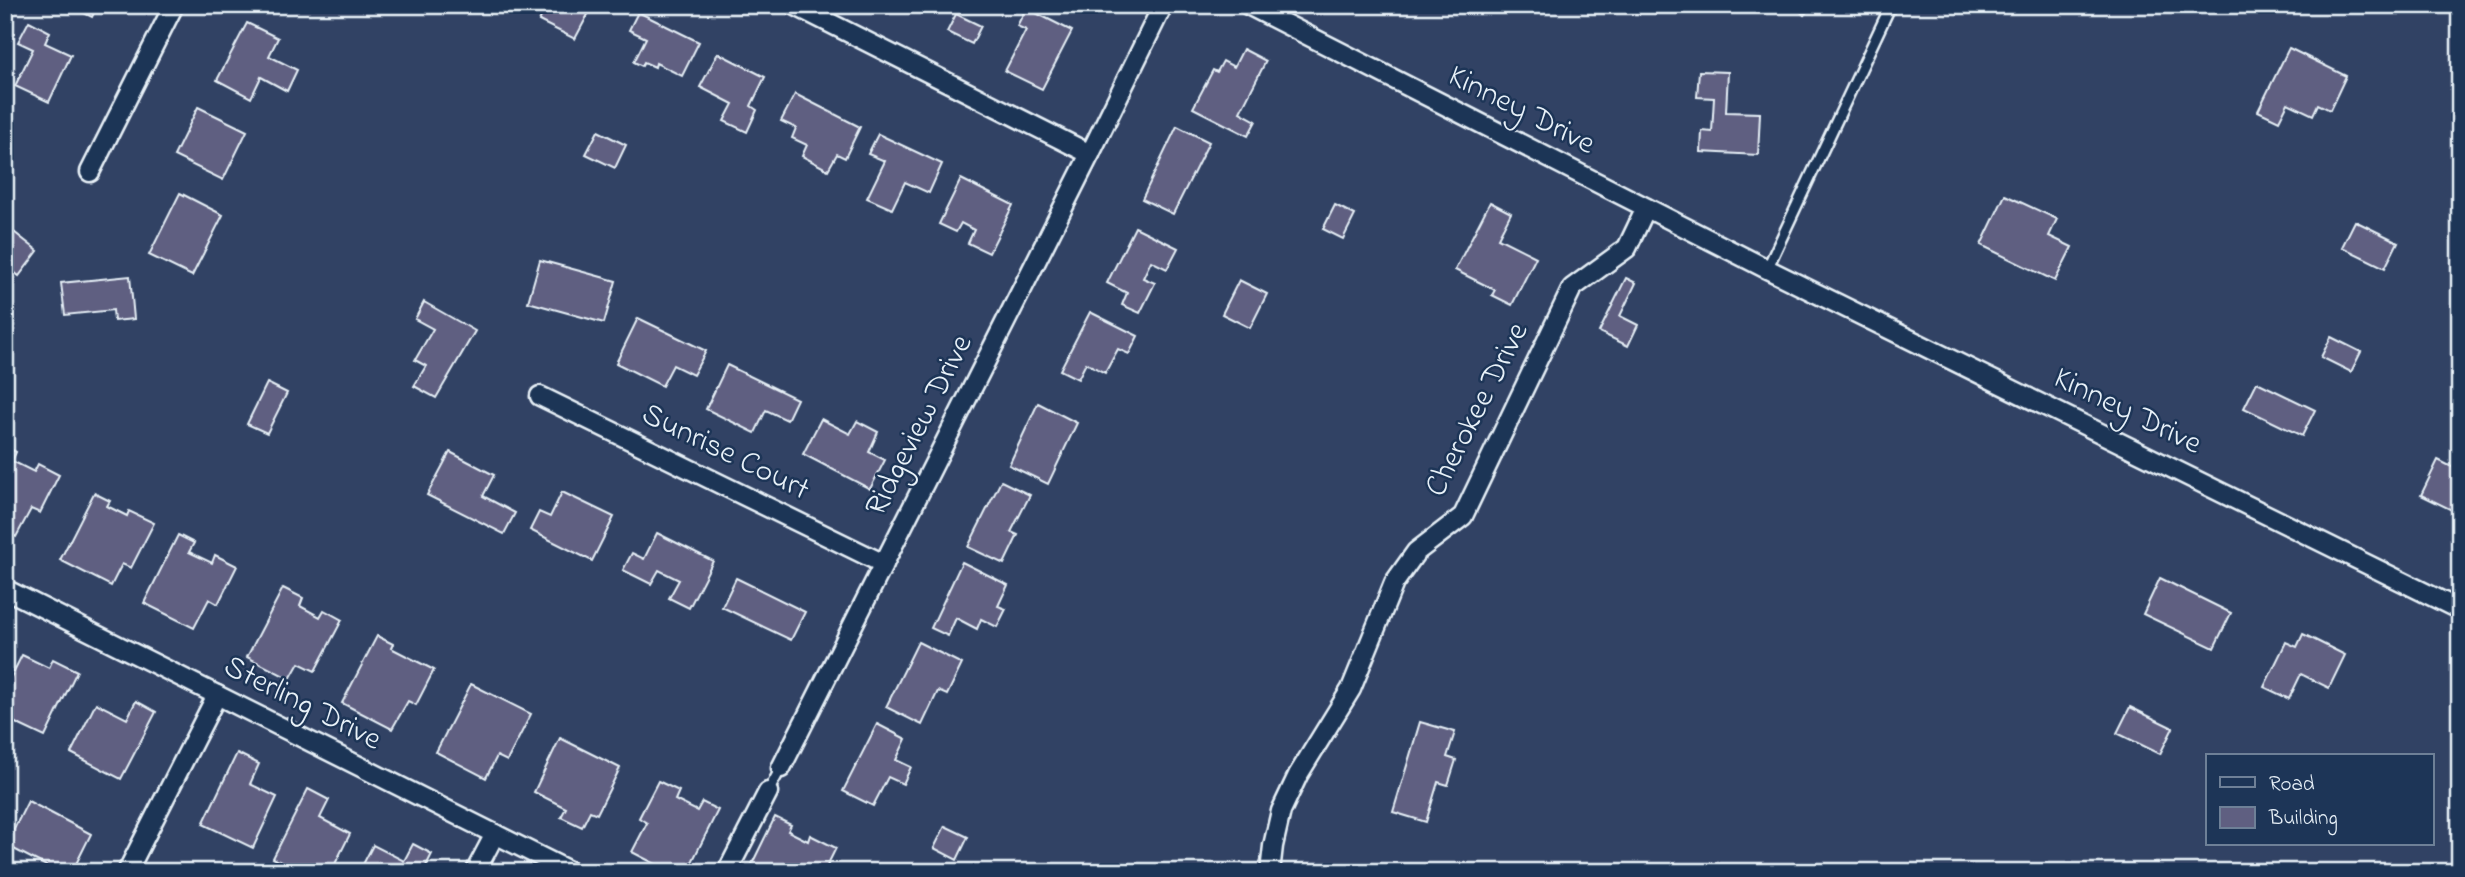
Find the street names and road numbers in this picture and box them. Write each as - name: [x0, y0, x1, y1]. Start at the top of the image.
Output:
- street label: Kinney Drive: [1439, 54, 1603, 169]
- street label: Cherokee Drive: [1414, 314, 1542, 505]
- street label: Ridgeview Drive: [854, 326, 986, 525]
- street label: Kinney Drive: [2045, 356, 2210, 468]
- street label: Sunrise Court: [633, 392, 817, 514]
- street label: Sterling Drive: [215, 644, 390, 764]

